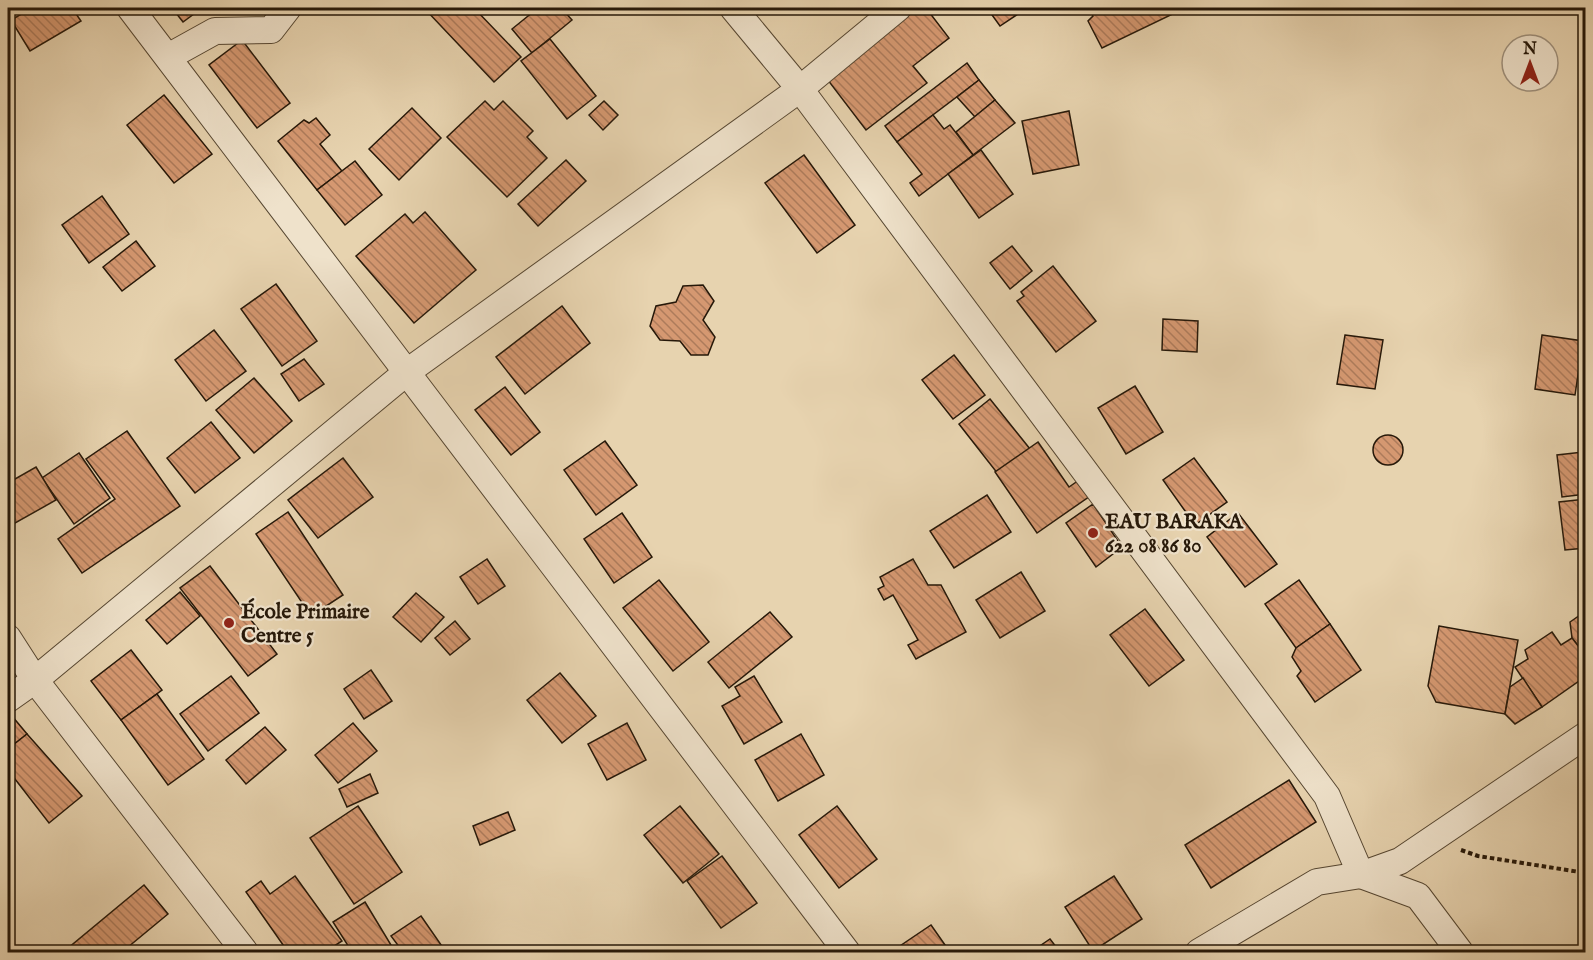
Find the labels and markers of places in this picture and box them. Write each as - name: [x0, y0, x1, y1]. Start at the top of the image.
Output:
- place label: EAU BARAKA 622 08 86 80: [1105, 509, 1245, 560]
- marker: EAU BARAKA 622 08 86 80: [1086, 526, 1100, 540]
- place label: École Primaire Centre 5: [241, 598, 370, 650]
- marker: École Primaire Centre 5: [222, 616, 236, 630]

